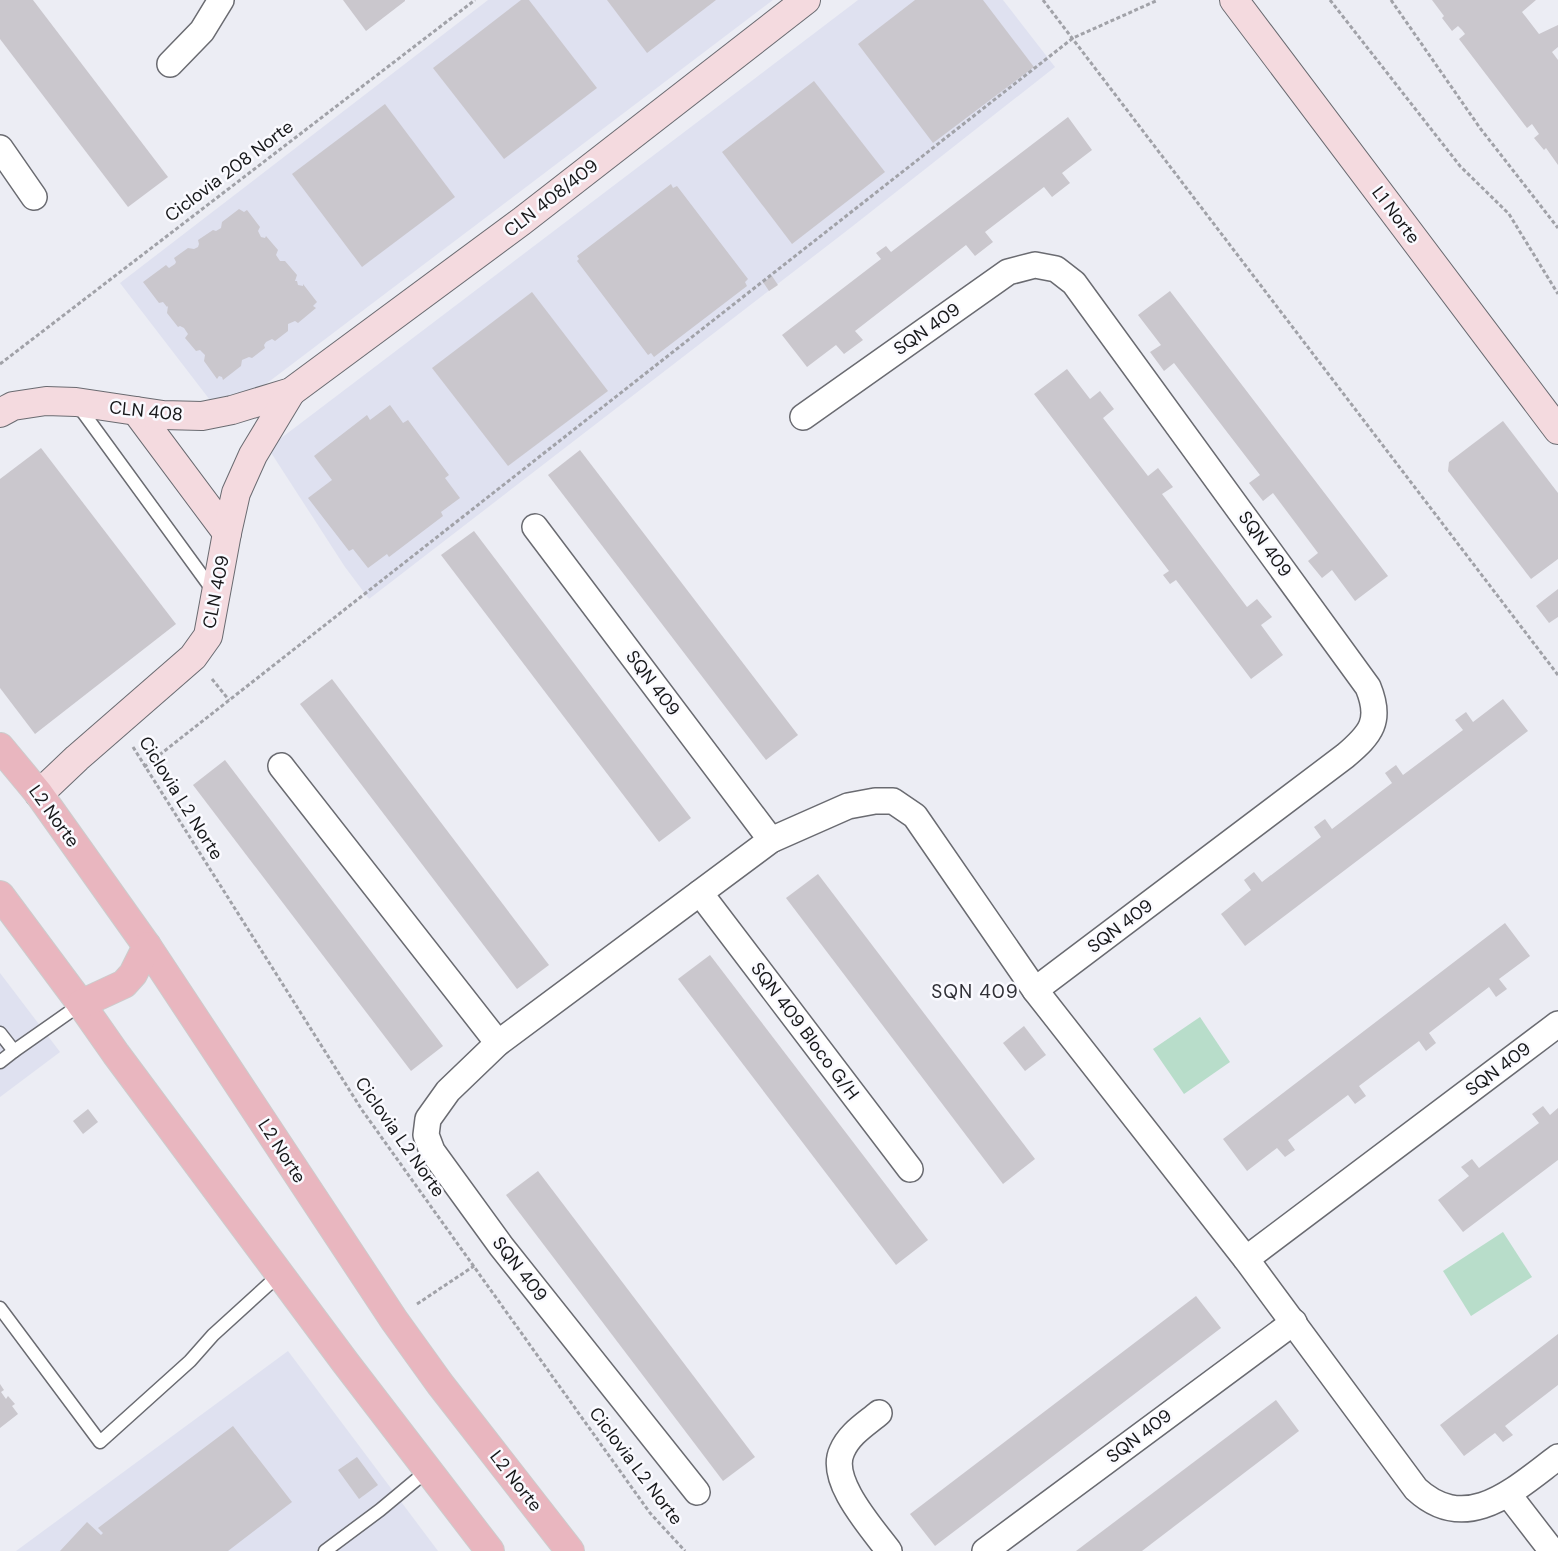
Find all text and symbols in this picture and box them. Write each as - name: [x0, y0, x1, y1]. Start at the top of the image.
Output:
- street label: Ciclovia 208 Norte: [160, 115, 298, 227]
- street label: CLN 408/409: [499, 154, 603, 242]
- street label: L1 Norte: [1367, 181, 1425, 249]
- street label: SQN 409: [889, 297, 965, 361]
- street label: CLN 408: [108, 395, 184, 427]
- street label: SQN 409: [1233, 506, 1297, 582]
- street label: CLN 409: [197, 553, 235, 631]
- street label: SQN 409: [621, 645, 685, 721]
- street label: Ciclovia L2 Norte: [133, 732, 229, 864]
- street label: L2 Norte: [23, 780, 85, 852]
- street label: SQN 409: [1082, 894, 1158, 958]
- street label: SQN 409 Bloco G/H: [745, 957, 865, 1105]
- district label: SQN 409: [931, 979, 1019, 1004]
- street label: SQN 409: [1460, 1037, 1536, 1101]
- street label: Ciclovia L2 Norte: [350, 1072, 450, 1202]
- street label: L2 Norte: [252, 1115, 312, 1187]
- street label: SQN 409: [487, 1232, 553, 1306]
- street label: Ciclovia L2 Norte: [584, 1402, 688, 1530]
- street label: SQN 409: [1101, 1404, 1177, 1468]
- street label: L2 Norte: [485, 1445, 547, 1517]

